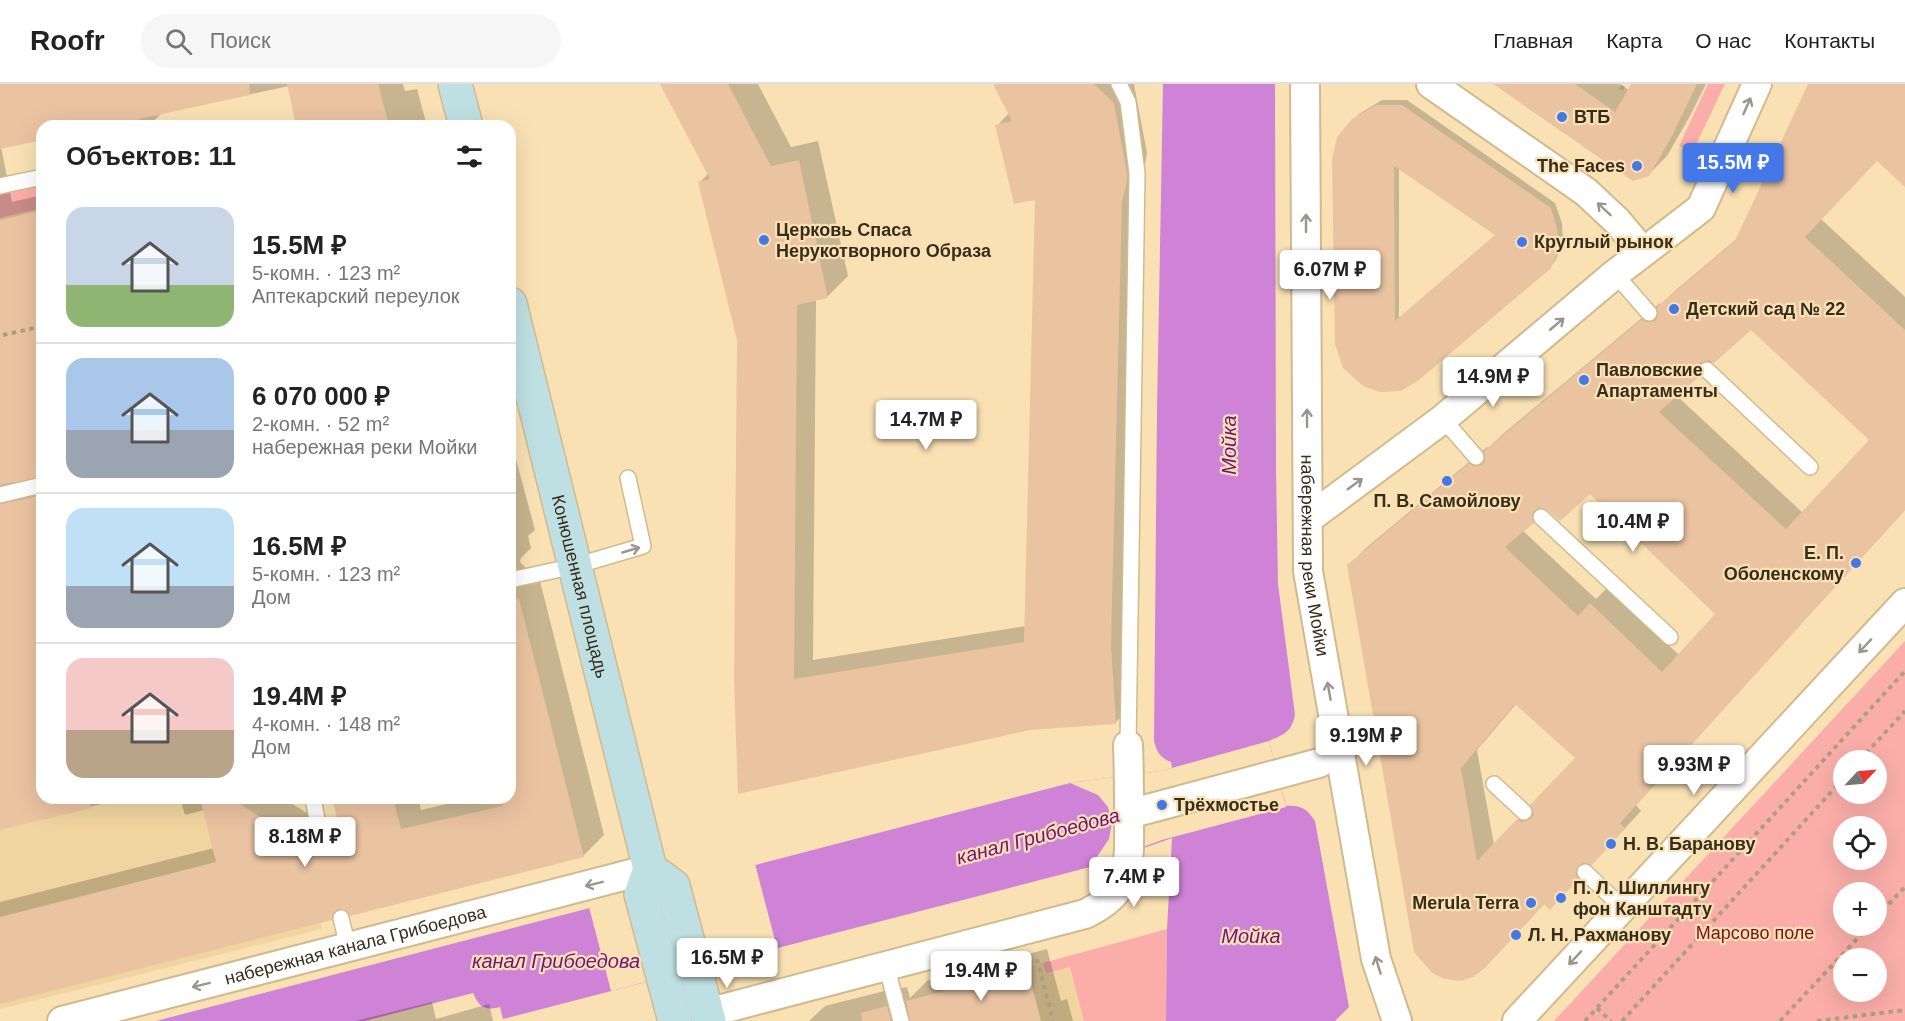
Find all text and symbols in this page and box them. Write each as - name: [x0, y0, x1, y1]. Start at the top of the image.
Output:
- search box: [141, 14, 561, 68]
- text: Roofr: [30, 25, 105, 56]
- icon: search: [162, 25, 195, 58]
- text: Поиск: [210, 28, 271, 53]
- text: Главная: [1493, 29, 1573, 52]
- text: Карта: [1606, 29, 1662, 52]
- text: О нас: [1695, 29, 1751, 52]
- text: Контакты: [1784, 29, 1875, 52]
- one-way arrow: [1742, 98, 1754, 116]
- place label: ВТБ: [1574, 107, 1610, 127]
- marker: ВТБ: [1555, 110, 1569, 124]
- icon: filters: [453, 140, 486, 173]
- text: Объектов: 11: [66, 141, 236, 171]
- pin: 15.5M ₽: [1678, 143, 1788, 194]
- text: 15.5M ₽: [1697, 151, 1769, 173]
- place label: The Faces: [1537, 156, 1625, 176]
- marker: The Faces: [1630, 159, 1644, 173]
- one-way arrow: [1597, 201, 1612, 216]
- one-way arrow: [1300, 214, 1312, 234]
- place label: Церковь Спаса Нерукотворного Образа: [776, 220, 992, 261]
- text: 15.5M ₽: [252, 230, 347, 260]
- icon: home: [114, 231, 186, 303]
- place label: Круглый рынок: [1534, 232, 1674, 252]
- marker: Церковь Спаса Нерукотворного Образа: [757, 233, 771, 247]
- marker: Круглый рынок: [1515, 235, 1529, 249]
- pin: 6.07M ₽: [1275, 250, 1385, 301]
- text: 6.07M ₽: [1294, 258, 1366, 280]
- text: 5-комн. · 123 m²: [252, 262, 400, 284]
- text: Аптекарский переулок: [252, 285, 460, 307]
- place label: Детский сад № 22: [1686, 299, 1845, 319]
- marker: Детский сад № 22: [1667, 302, 1681, 316]
- one-way arrow: [1549, 317, 1564, 331]
- pin: 14.9M ₽: [1438, 357, 1548, 408]
- place label: Павловские Апартаменты: [1596, 360, 1718, 401]
- text: 14.9M ₽: [1457, 365, 1529, 387]
- marker: Павловские Апартаменты: [1577, 373, 1591, 387]
- text: 6 070 000 ₽: [252, 381, 390, 411]
- icon: home: [114, 382, 186, 454]
- pin: 14.7M ₽: [871, 400, 981, 451]
- text: 14.7M ₽: [890, 408, 962, 430]
- one-way arrow: [1301, 409, 1313, 429]
- text: 2-комн. · 52 m²: [252, 413, 389, 435]
- water label: Мойка: [1218, 415, 1240, 475]
- text: набережная реки Мойки: [252, 436, 477, 458]
- street label: набережная реки Мойки: [1297, 454, 1333, 658]
- marker: П. В. Самойлову: [1440, 474, 1454, 488]
- one-way arrow: [1346, 478, 1362, 490]
- place label: П. В. Самойлову: [1373, 491, 1521, 511]
- street label: Конюшенная площадь: [548, 493, 612, 680]
- pin: 10.4M ₽: [1578, 502, 1688, 553]
- text: 10.4M ₽: [1597, 510, 1669, 532]
- text: 16.5M ₽: [252, 531, 347, 561]
- icon: home: [114, 532, 186, 604]
- place label: Е. П. Оболенскому: [1724, 543, 1844, 584]
- one-way arrow: [621, 544, 640, 555]
- marker: Е. П. Оболенскому: [1849, 556, 1863, 570]
- text: 5-комн. · 123 m²: [252, 563, 400, 585]
- text: Дом: [252, 586, 291, 608]
- one-way arrow: [1858, 638, 1872, 653]
- text: 19.4M ₽: [252, 681, 347, 711]
- icon: home: [114, 682, 186, 754]
- one-way arrow: [1323, 682, 1334, 701]
- text: 4-комн. · 148 m²: [252, 713, 400, 735]
- pin: 9.19M ₽: [1311, 716, 1421, 767]
- text: 9.19M ₽: [1330, 724, 1402, 746]
- text: Дом: [252, 736, 291, 758]
- pin: 9.93M ₽: [1639, 745, 1749, 796]
- north arrow: [1833, 750, 1887, 804]
- map controls: [1833, 750, 1887, 1002]
- text: 9.93M ₽: [1658, 753, 1730, 775]
- place label: Трёхмостье: [1174, 795, 1279, 815]
- marker: Трёхмостье: [1155, 798, 1169, 812]
- water label: канал Грибоедова: [954, 804, 1122, 868]
- button: locate: [1833, 816, 1887, 870]
- pin: 8.18M ₽: [250, 817, 360, 868]
- text: 8.18M ₽: [269, 825, 341, 847]
- place label: Н. В. Баранову: [1623, 834, 1755, 854]
- marker: Н. В. Баранову: [1604, 837, 1618, 851]
- pin: 7.4M ₽: [1085, 857, 1183, 908]
- text: 7.4M ₽: [1103, 865, 1165, 887]
- place label: П. Л. Шиллингу фон Канштадту: [1573, 878, 1712, 919]
- one-way arrow: [584, 879, 603, 890]
- button: +: [1833, 882, 1887, 936]
- marker: П. Л. Шиллингу фон Канштадту: [1554, 891, 1568, 905]
- place label: Merula Terra: [1412, 893, 1520, 913]
- marker: Merula Terra: [1524, 896, 1538, 910]
- street label: набережная канала Грибоедова: [223, 902, 489, 989]
- park label: Марсово поле: [1696, 923, 1814, 943]
- water label: Мойка: [1221, 925, 1281, 947]
- place label: Л. Н. Рахманову: [1528, 925, 1671, 945]
- marker: Л. Н. Рахманову: [1509, 928, 1523, 942]
- pin: 16.5M ₽: [672, 938, 782, 989]
- text: 16.5M ₽: [691, 946, 763, 968]
- button: −: [1833, 948, 1887, 1002]
- water label: канал Грибоедова: [472, 950, 640, 972]
- one-way arrow: [1568, 950, 1582, 965]
- pin: 19.4M ₽: [926, 951, 1036, 1002]
- one-way arrow: [1372, 956, 1384, 975]
- text: 19.4M ₽: [945, 959, 1017, 981]
- one-way arrow: [192, 980, 211, 991]

